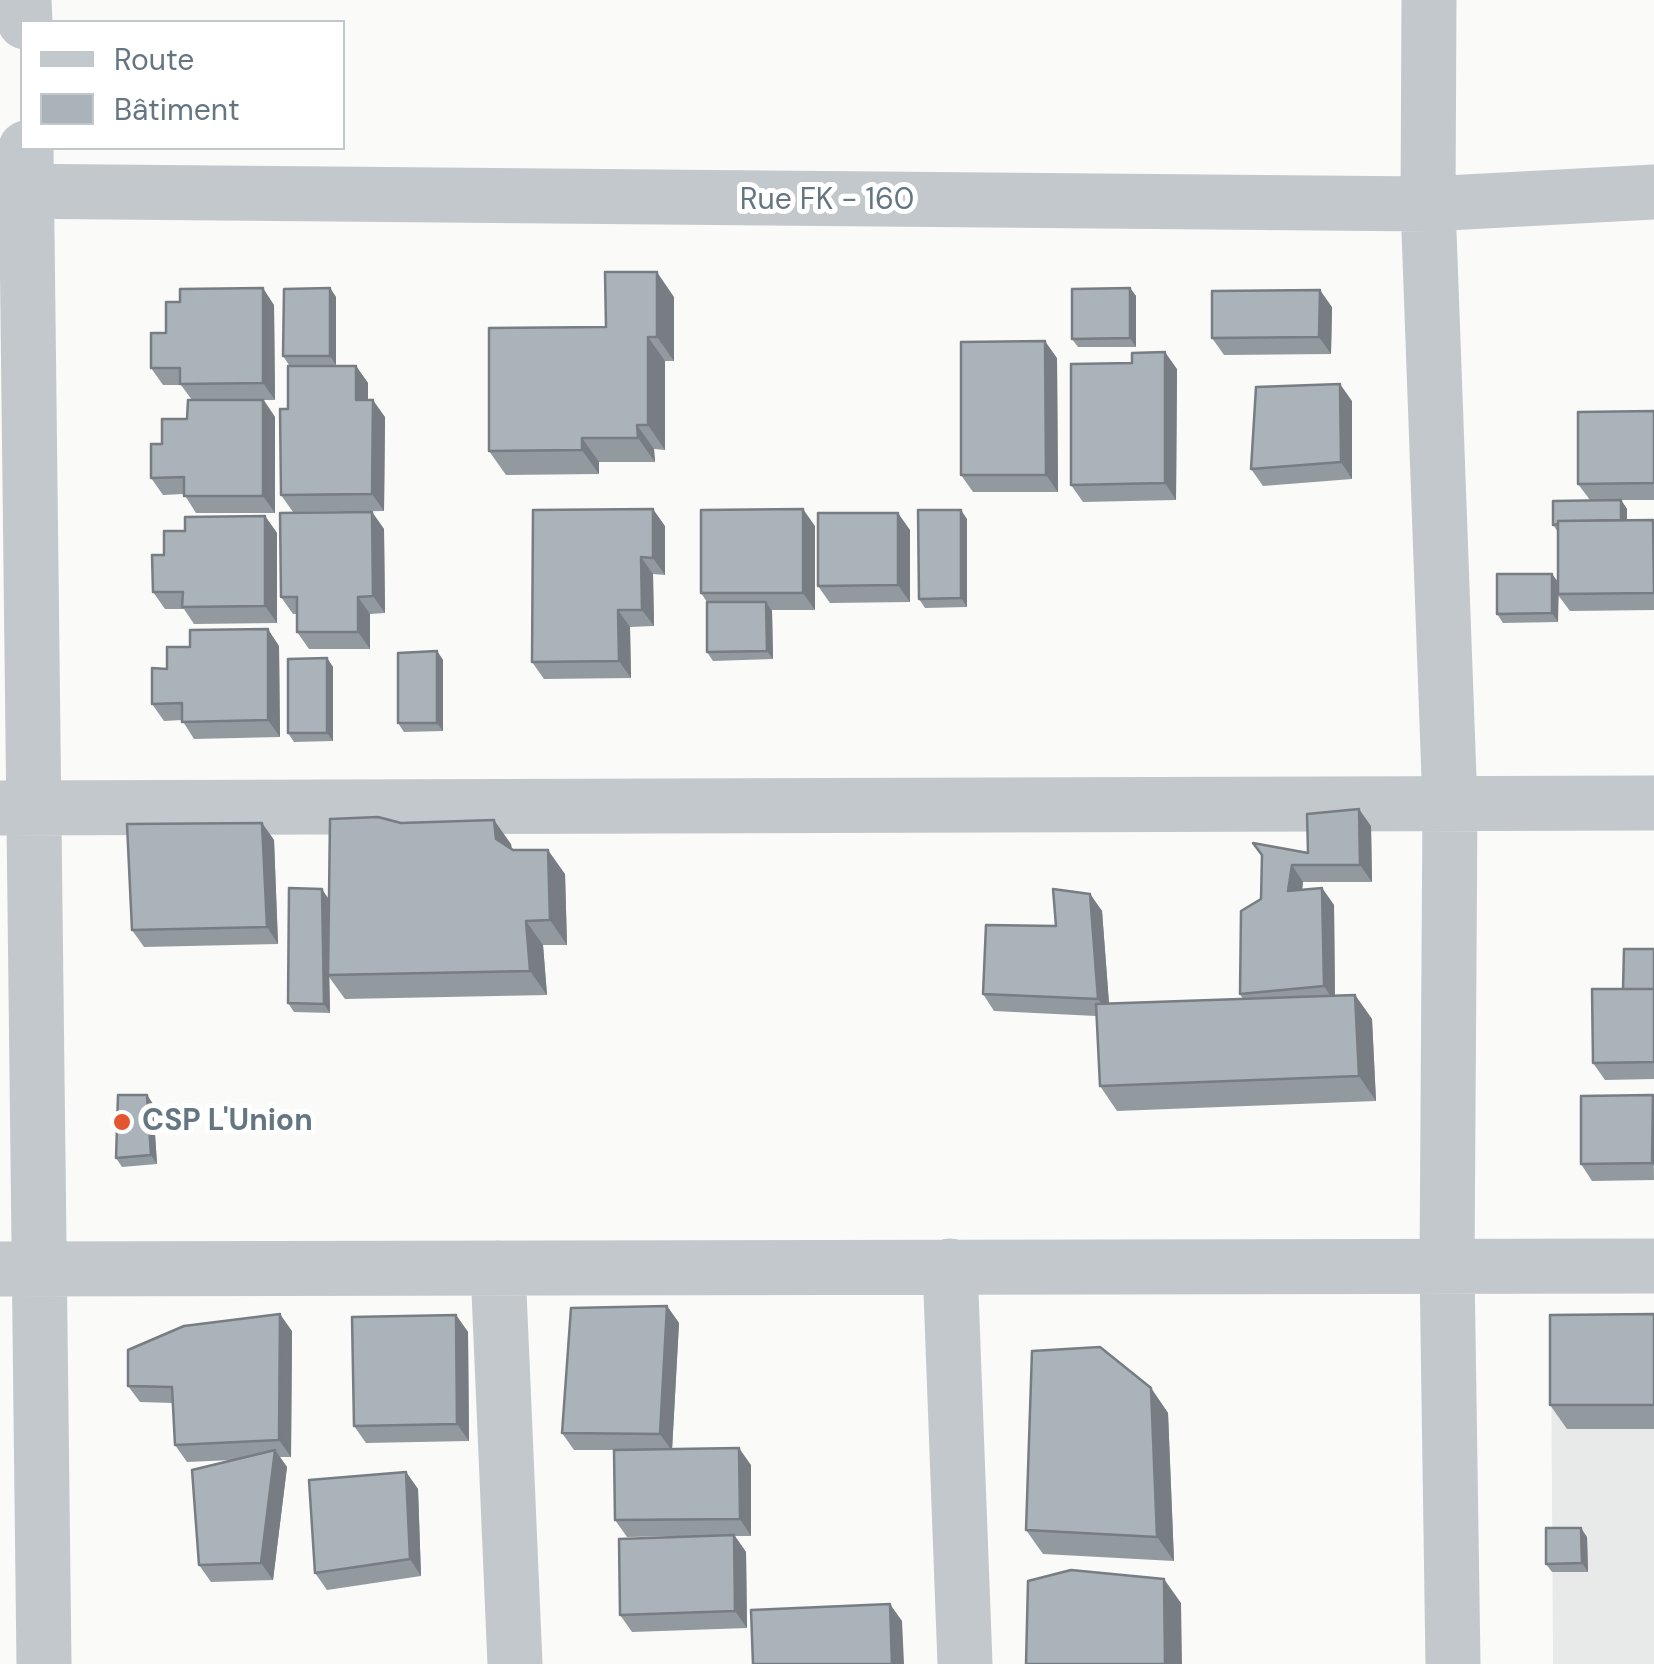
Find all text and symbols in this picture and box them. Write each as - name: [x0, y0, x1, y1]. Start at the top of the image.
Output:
- legend: [20, 20, 345, 150]
- text: Route: [114, 40, 194, 79]
- text: Bâtiment: [114, 90, 240, 129]
- street label: Rue FK - 160: [740, 183, 914, 219]
- place label: CSP L'Union: [142, 1104, 313, 1140]
- marker: CSP L'Union: [111, 1111, 133, 1133]

